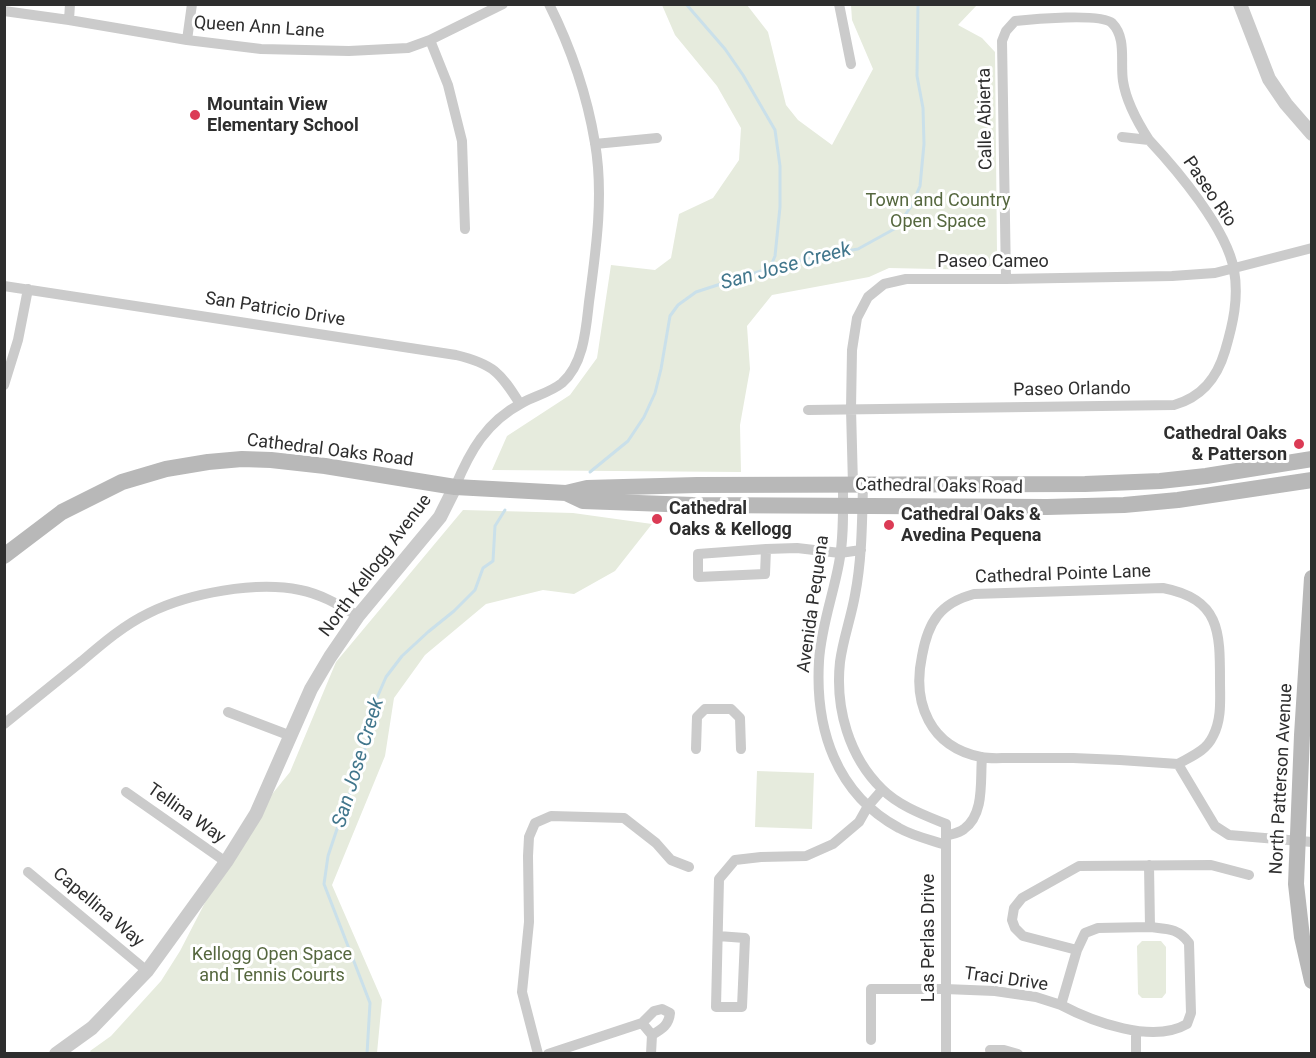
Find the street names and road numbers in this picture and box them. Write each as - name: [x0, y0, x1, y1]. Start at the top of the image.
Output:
- street label: Queen Ann Lane: [193, 13, 325, 43]
- street label: Calle Abierta: [974, 68, 998, 170]
- street label: Paseo Rio: [1178, 153, 1240, 231]
- street label: Paseo Cameo: [937, 251, 1049, 273]
- street label: San Patricio Drive: [204, 288, 346, 332]
- street label: Paseo Orlando: [1013, 378, 1131, 402]
- street label: Cathedral Oaks Road: [245, 430, 415, 472]
- street label: Cathedral Oaks Road: [855, 475, 1023, 499]
- street label: North Kellogg Avenue: [315, 490, 437, 642]
- street label: Avenida Pequena: [794, 534, 834, 674]
- street label: Cathedral Pointe Lane: [975, 561, 1151, 589]
- street label: North Patterson Avenue: [1266, 683, 1298, 875]
- street label: Tellina Way: [143, 779, 229, 849]
- street label: Capellina Way: [48, 864, 148, 952]
- street label: Las Perlas Drive: [918, 874, 940, 1002]
- street label: Traci Drive: [963, 963, 1049, 997]

